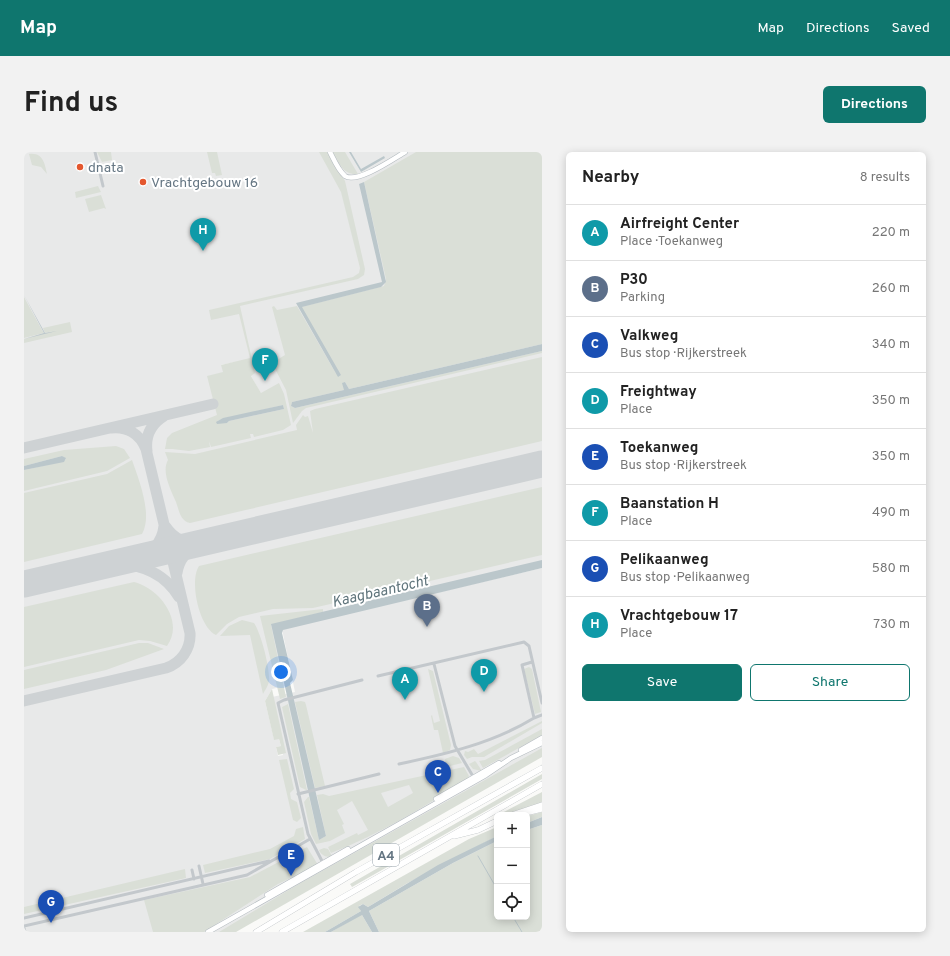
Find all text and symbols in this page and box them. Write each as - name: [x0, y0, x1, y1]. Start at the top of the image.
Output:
- text: Map: [20, 16, 57, 40]
- text: Map: [758, 20, 784, 37]
- text: Directions: [806, 20, 870, 37]
- text: Saved: [892, 20, 930, 37]
- text: Find us: [24, 86, 118, 122]
- button: Directions: [823, 86, 926, 123]
- place label: dnata: [88, 160, 124, 177]
- marker: dnata: [75, 162, 85, 172]
- text: Nearby: [582, 167, 639, 189]
- text: 8 results: [860, 170, 910, 186]
- place label: Vrachtgebouw 16: [151, 175, 258, 192]
- marker: Vrachtgebouw 16: [138, 177, 148, 187]
- text: Airfreight Center: [620, 215, 739, 234]
- pin: H: [190, 218, 216, 251]
- text: A: [590, 225, 600, 241]
- text: 220 m: [872, 225, 910, 241]
- text: Place · Toekanweg: [620, 234, 723, 250]
- text: P30: [620, 271, 648, 290]
- text: B: [591, 281, 599, 297]
- text: 260 m: [872, 281, 910, 297]
- text: Parking: [620, 290, 665, 306]
- text: Valkweg: [620, 327, 678, 346]
- text: C: [591, 337, 599, 353]
- text: 340 m: [872, 337, 910, 353]
- text: Bus stop · Rijkerstreek: [620, 346, 747, 362]
- pin: F: [252, 348, 278, 381]
- text: Freightway: [620, 383, 697, 402]
- text: D: [590, 393, 600, 409]
- text: 350 m: [872, 393, 910, 409]
- text: Place: [620, 402, 652, 418]
- text: Toekanweg: [620, 439, 699, 458]
- text: E: [591, 449, 599, 465]
- text: 350 m: [872, 449, 910, 465]
- text: Bus stop · Rijkerstreek: [620, 458, 747, 474]
- text: Baanstation H: [620, 495, 719, 514]
- text: F: [591, 505, 599, 521]
- text: 490 m: [872, 505, 910, 521]
- text: Place: [620, 514, 652, 530]
- text: Pelikaanweg: [620, 551, 709, 570]
- text: G: [591, 561, 599, 577]
- text: 580 m: [872, 561, 910, 577]
- text: Bus stop · Pelikaanweg: [620, 570, 750, 586]
- water label: Kaagbaantocht: [330, 572, 431, 613]
- pin: B: [414, 594, 440, 627]
- text: Vrachtgebouw 17: [620, 607, 738, 626]
- text: H: [590, 617, 600, 633]
- text: 730 m: [873, 617, 910, 633]
- text: Place: [620, 626, 652, 642]
- pin: D: [471, 659, 497, 692]
- your location: [271, 662, 291, 682]
- button: Save: [582, 664, 742, 701]
- button: Share: [750, 664, 910, 701]
- pin: A: [392, 667, 418, 700]
- pin: C: [425, 760, 451, 793]
- map controls: [494, 812, 530, 920]
- button: +: [494, 812, 530, 848]
- pin: E: [278, 843, 304, 876]
- road number: A4: [373, 844, 399, 866]
- button: −: [494, 848, 530, 884]
- button: locate: [494, 884, 530, 920]
- pin: G: [38, 890, 64, 923]

